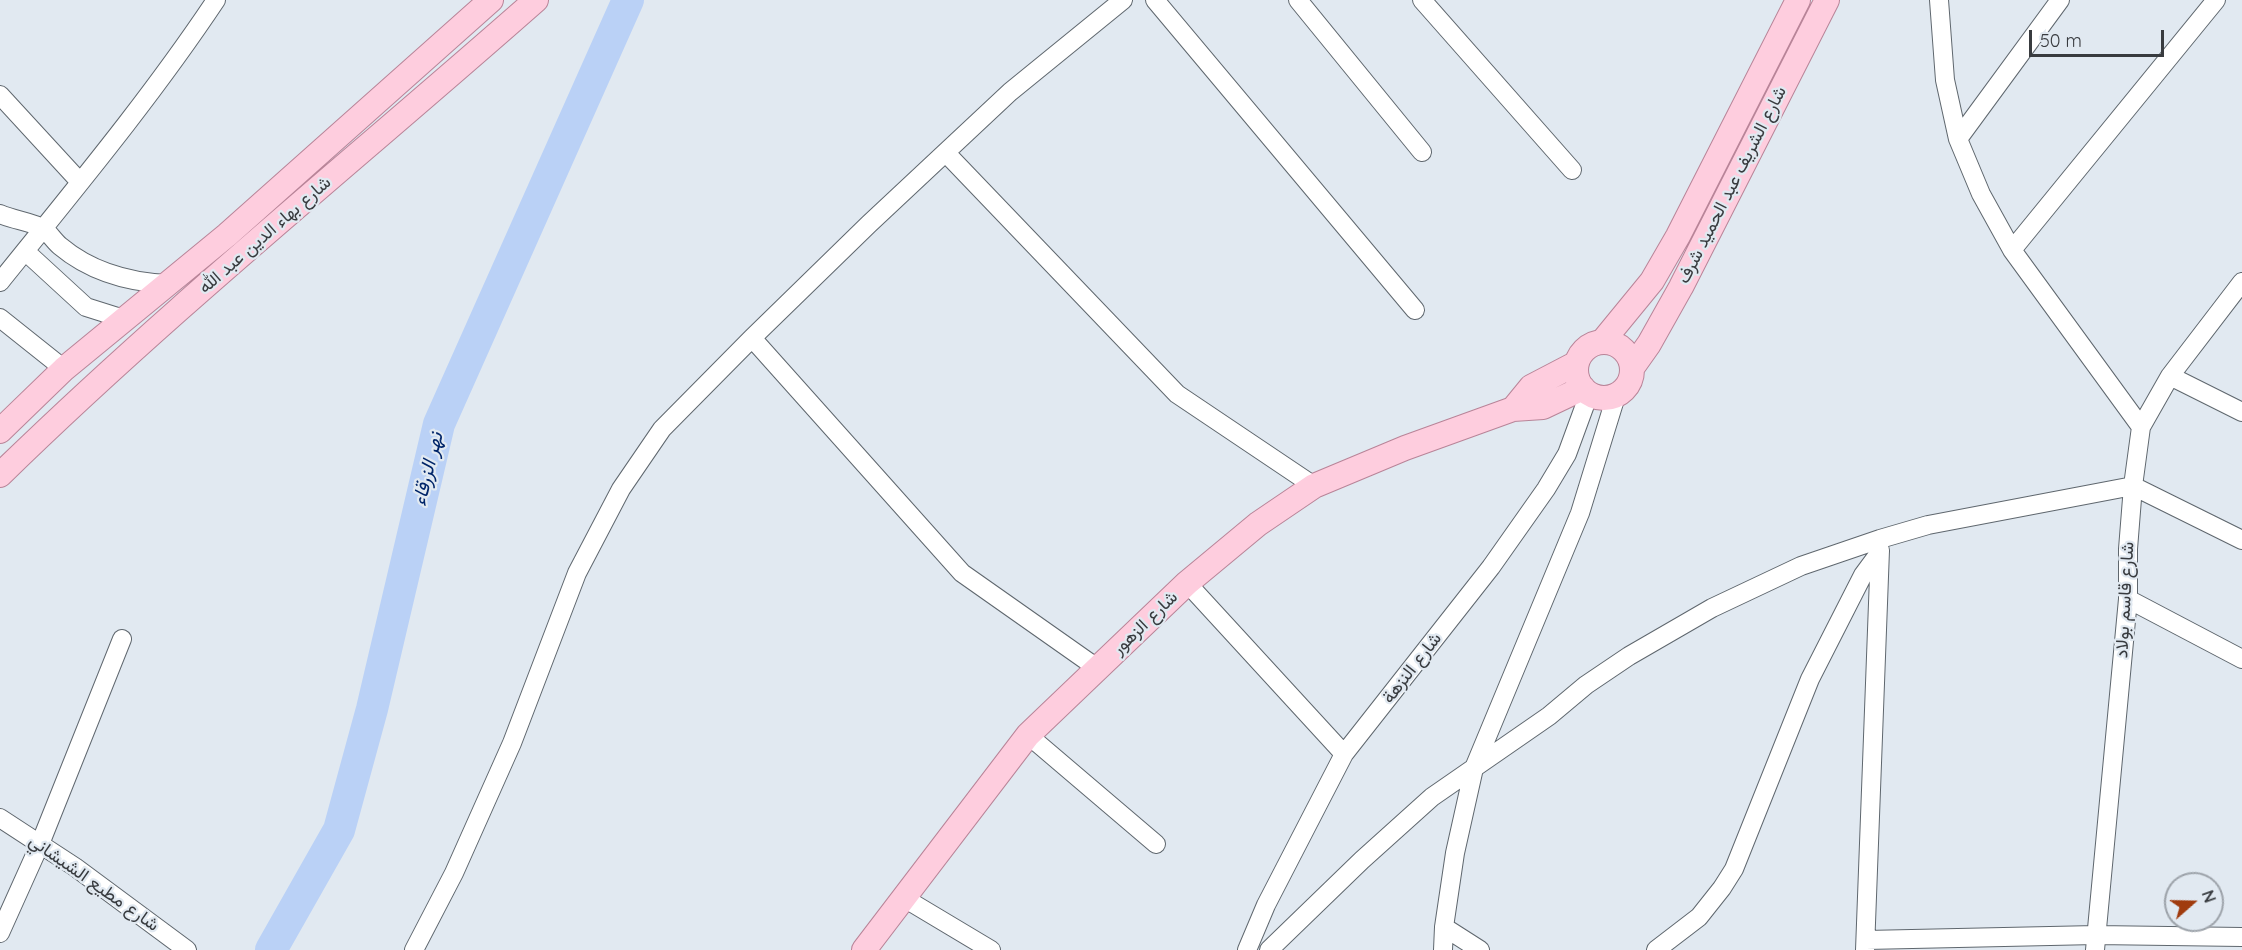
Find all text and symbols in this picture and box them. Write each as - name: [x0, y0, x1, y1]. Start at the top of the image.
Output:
- scale bar: [2032, 18, 2167, 56]
- text: 50 m: [2040, 29, 2082, 52]
- street label: شارع الشريف عبد الحميد شرف: [1673, 83, 1791, 287]
- street label: شارع بهاء الدين عبد الله: [194, 172, 336, 298]
- water label: نهر الزرقاء: [407, 430, 449, 508]
- street label: شارع قاسم بولاد: [2111, 541, 2139, 659]
- street label: شارع الزهور: [1108, 587, 1182, 659]
- street label: شارع النزهة: [1378, 628, 1446, 708]
- street label: شارع مطيع الشيشاني: [25, 830, 163, 936]
- north arrow: [2164, 872, 2224, 932]
- text: N: [2198, 888, 2220, 905]

